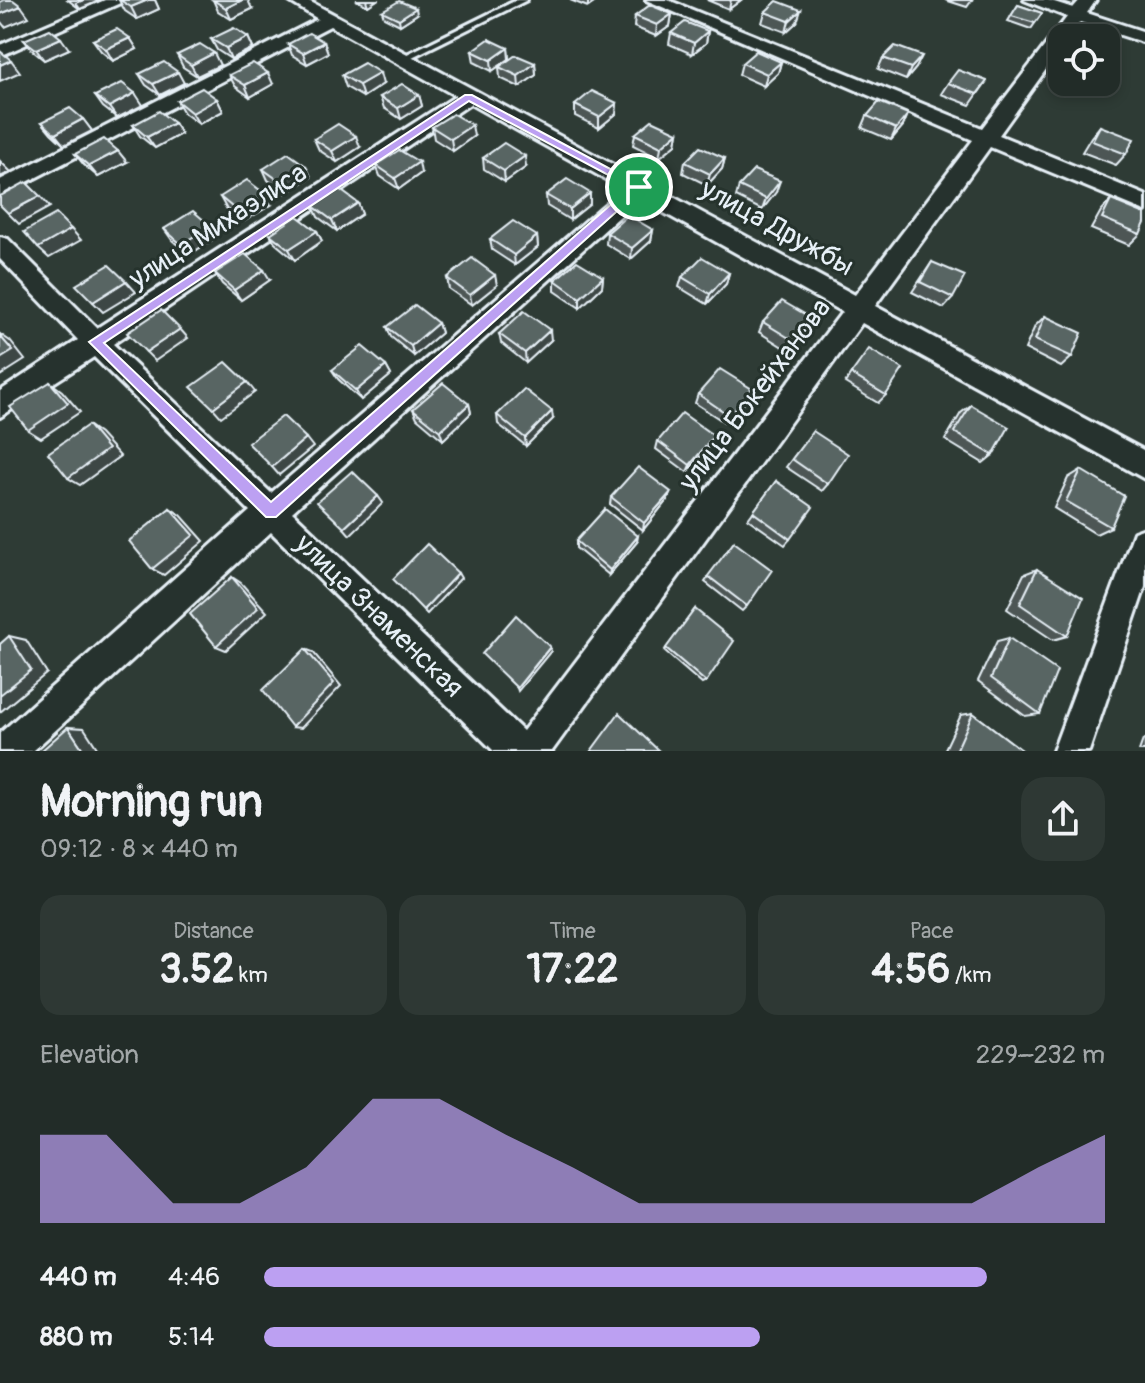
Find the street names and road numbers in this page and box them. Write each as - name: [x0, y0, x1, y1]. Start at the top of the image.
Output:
- street label: улица Михаэлиса: [122, 156, 313, 297]
- street label: улица Дружбы: [693, 171, 860, 284]
- street label: улица Бокейханова: [671, 292, 839, 499]
- street label: улица Знаменская: [287, 526, 471, 705]

